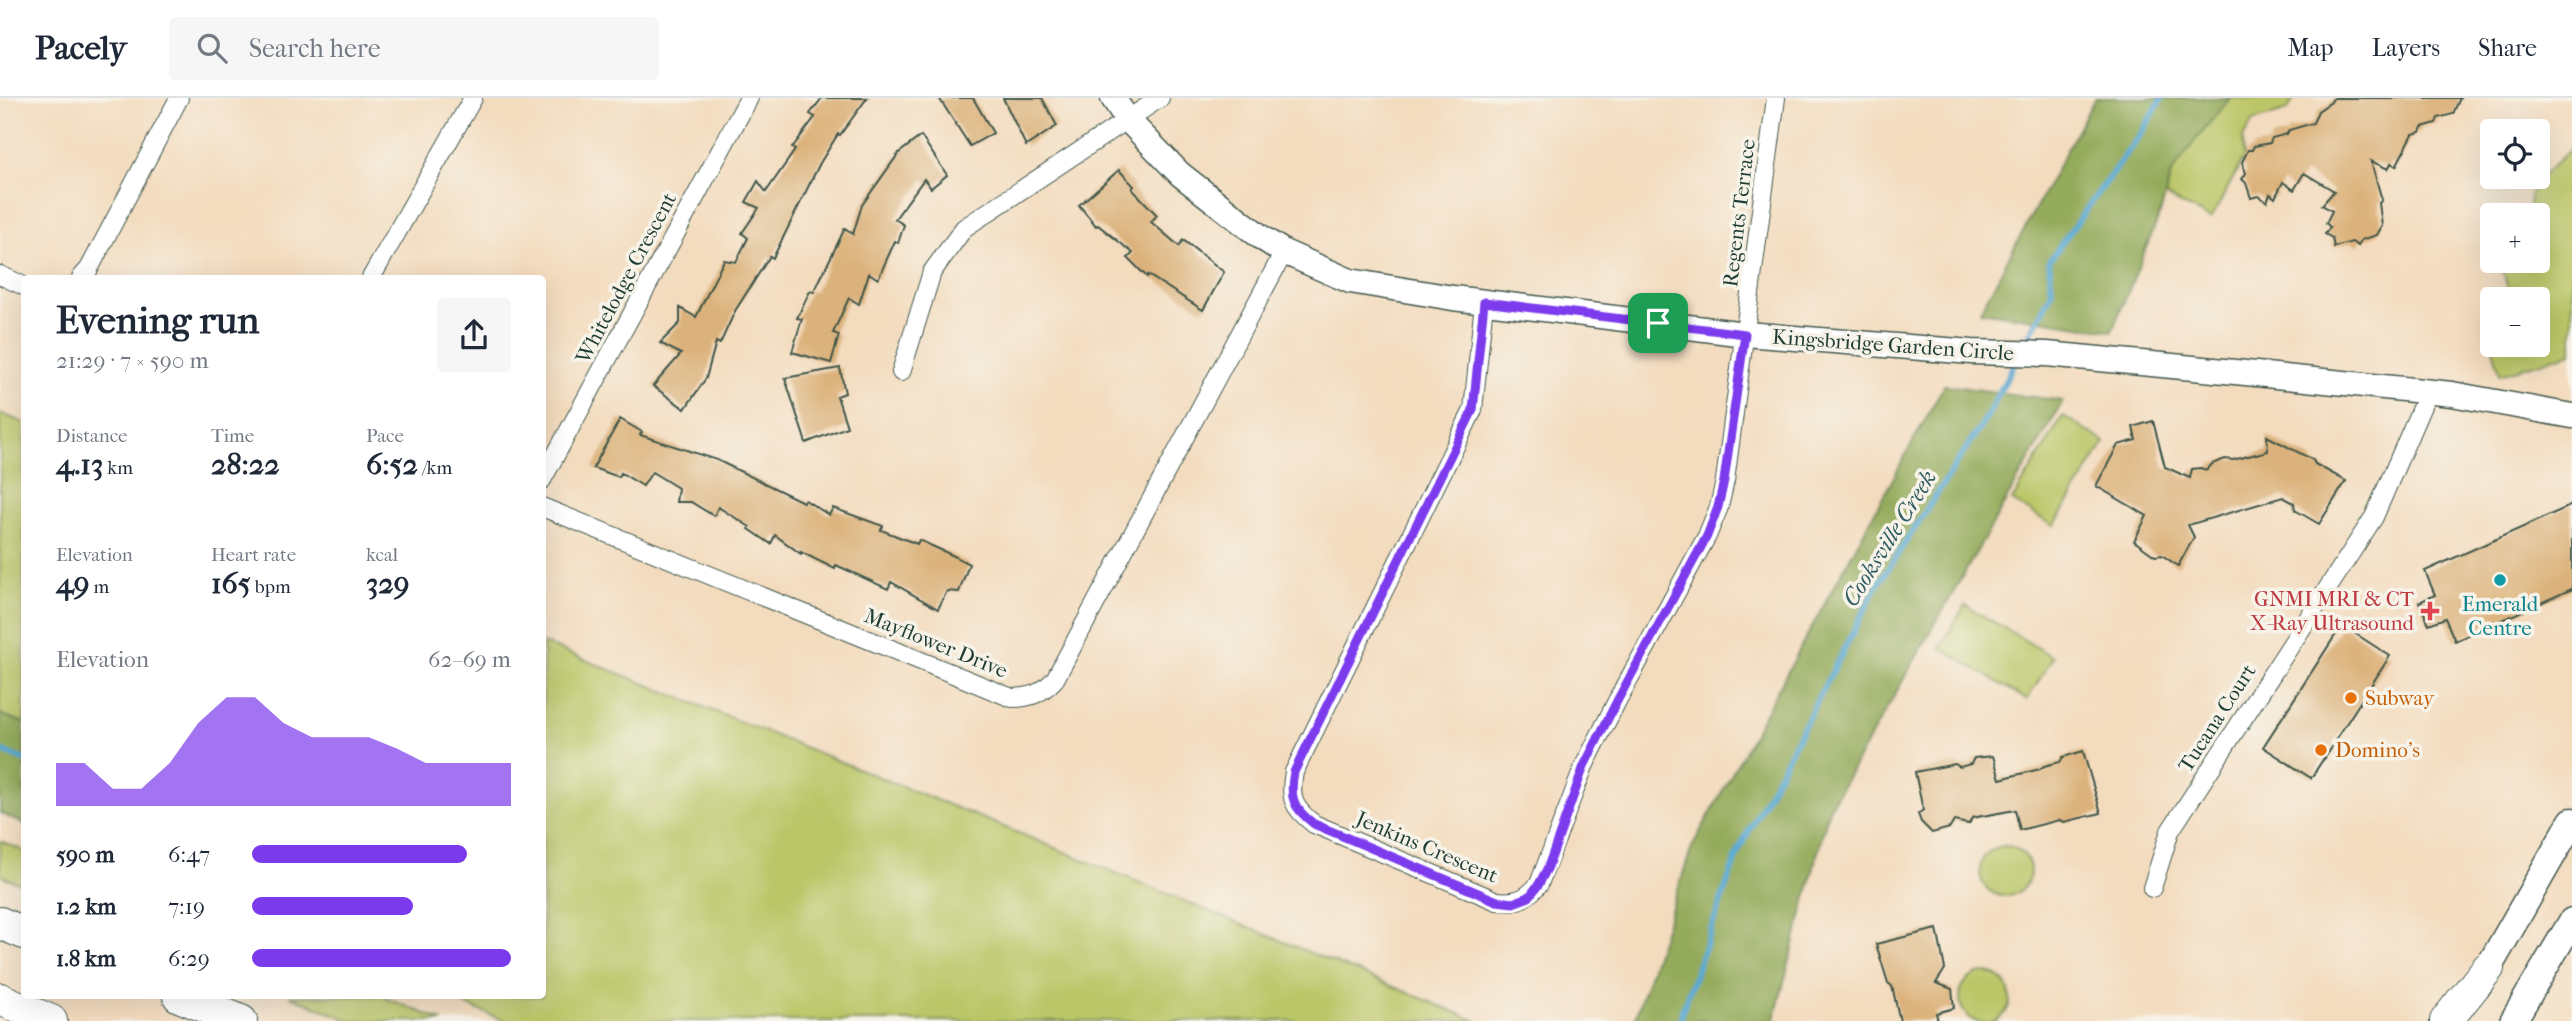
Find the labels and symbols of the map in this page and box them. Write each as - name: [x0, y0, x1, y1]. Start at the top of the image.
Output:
- street label: Regents Terrace: [1718, 138, 1760, 288]
- street label: Whitelodge Crescent: [570, 188, 681, 369]
- pin: [1628, 293, 1688, 353]
- street label: Kingsbridge Garden Circle: [1771, 325, 2015, 365]
- water label: Cooksville Creek: [1837, 465, 1942, 611]
- marker: Emerald Centre: [2492, 572, 2508, 588]
- place label: GNMI MRI & CT X-Ray Ultrasound: [2250, 587, 2415, 635]
- place label: Emerald Centre: [2462, 592, 2539, 640]
- marker: GNMI MRI & CT X-Ray Ultrasound: [2420, 601, 2440, 621]
- street label: Mayflower Drive: [861, 603, 1011, 683]
- street label: Tucana Court: [2173, 659, 2261, 776]
- place label: Subway: [2365, 686, 2435, 710]
- marker: Subway: [2343, 690, 2359, 706]
- place label: Domino's: [2335, 738, 2420, 762]
- marker: Domino's: [2313, 742, 2329, 758]
- street label: Jenkins Crescent: [1351, 806, 1502, 888]

